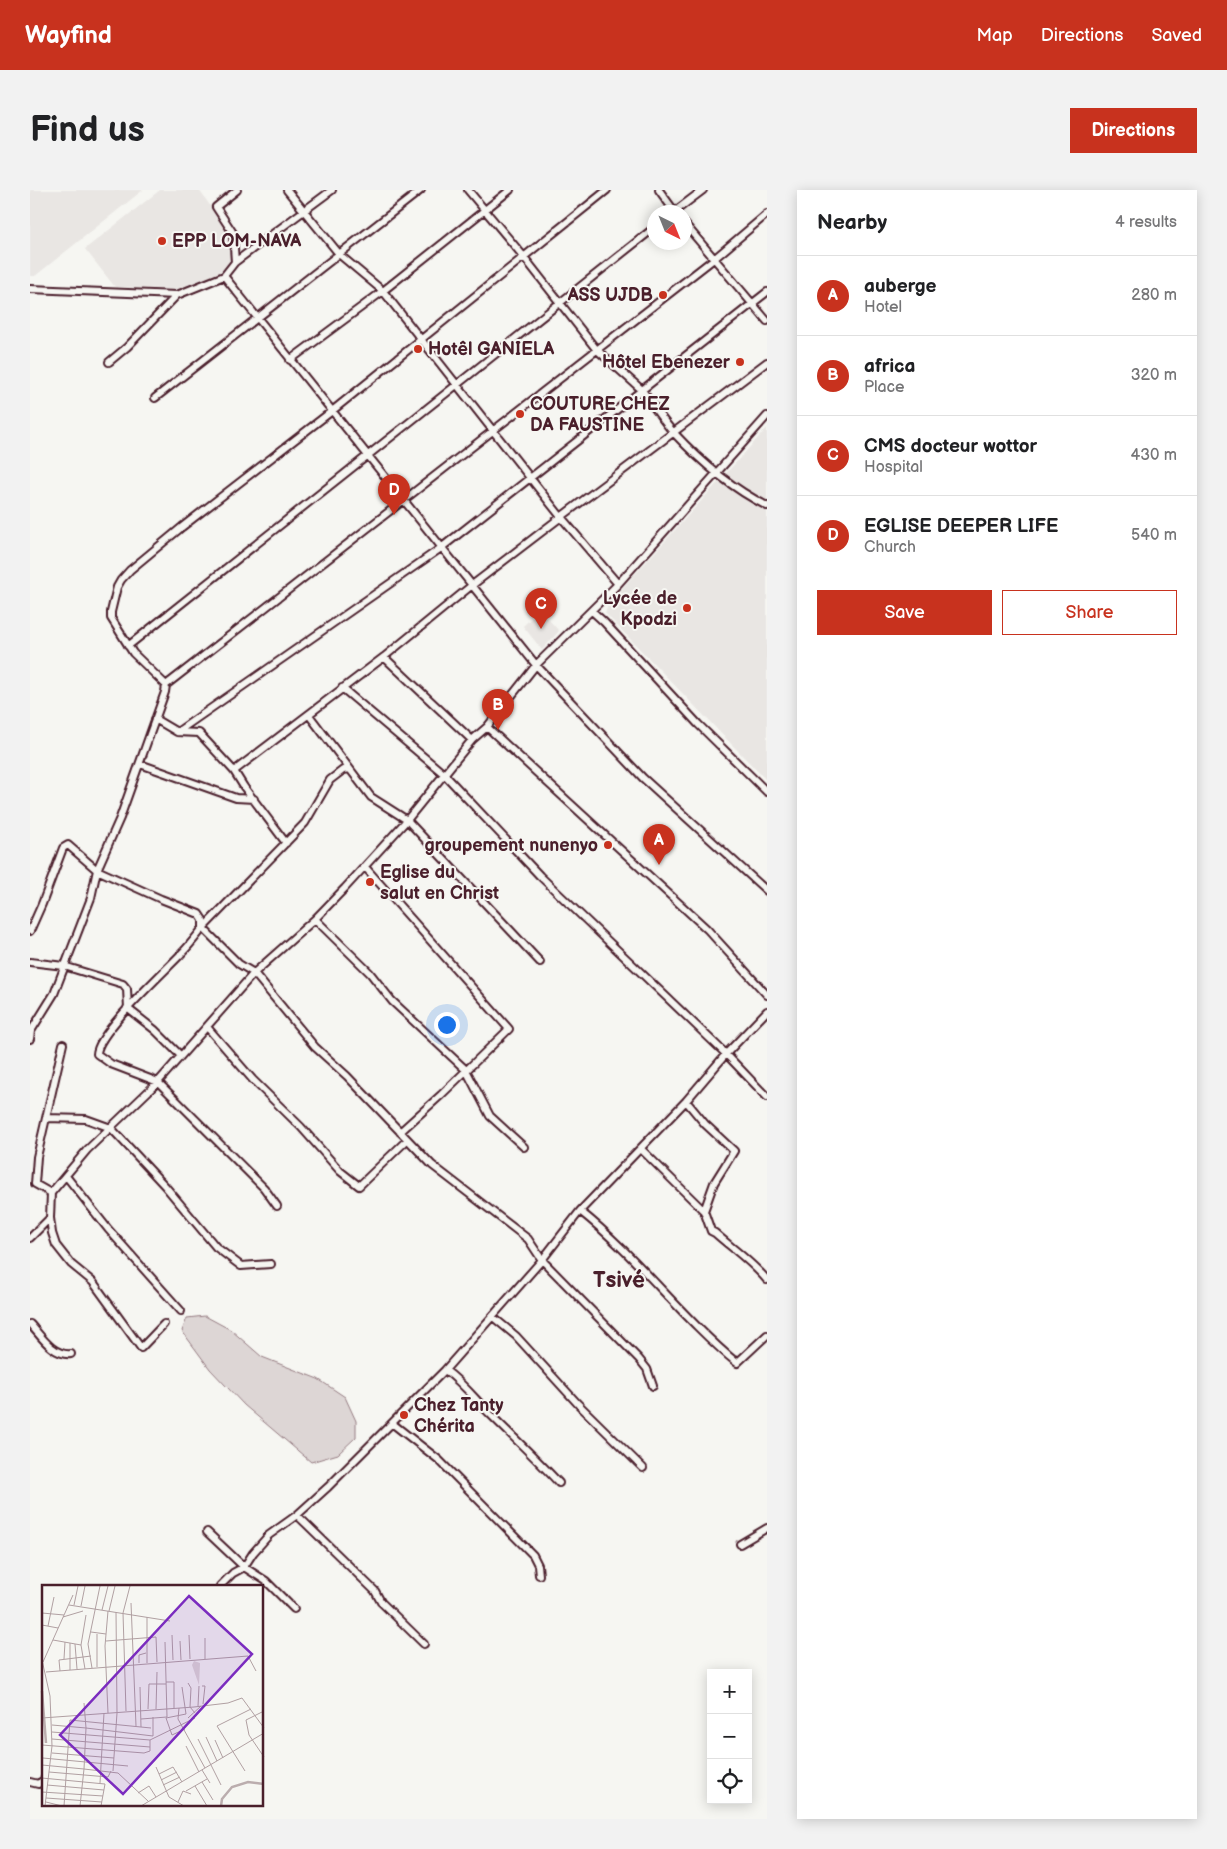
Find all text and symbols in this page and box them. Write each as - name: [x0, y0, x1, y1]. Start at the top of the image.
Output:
- text: Wayfind: [25, 21, 112, 50]
- text: Map: [977, 25, 1013, 46]
- text: Directions: [1041, 25, 1123, 46]
- text: Saved: [1151, 25, 1202, 46]
- button: Directions: [1070, 108, 1197, 153]
- text: Find us: [30, 109, 145, 152]
- north arrow: [647, 205, 692, 250]
- text: Nearby: [817, 210, 887, 235]
- text: 4 results: [1115, 213, 1177, 232]
- place label: EPP LOM-NAVA: [172, 231, 302, 252]
- marker: EPP LOM-NAVA: [156, 235, 168, 247]
- text: auberge: [864, 275, 937, 298]
- place label: ASS UJDB: [567, 285, 653, 306]
- text: A: [828, 286, 838, 305]
- text: 280 m: [1131, 286, 1177, 305]
- marker: ASS UJDB: [657, 289, 669, 301]
- text: Hotel: [864, 298, 902, 317]
- place label: Hotêl GANIELA: [428, 339, 555, 360]
- marker: Hotêl GANIELA: [412, 343, 424, 355]
- place label: Hôtel Ebenezer: [602, 352, 731, 373]
- text: africa: [864, 355, 915, 378]
- marker: Hôtel Ebenezer: [734, 356, 746, 368]
- text: B: [827, 366, 839, 385]
- text: 320 m: [1131, 366, 1177, 385]
- text: Place: [864, 378, 905, 397]
- place label: COUTURE CHEZ DA FAUSTINE: [530, 394, 670, 436]
- marker: COUTURE CHEZ DA FAUSTINE: [514, 408, 526, 420]
- text: CMS docteur wottor: [864, 435, 1037, 458]
- text: C: [827, 446, 839, 465]
- text: 430 m: [1130, 446, 1177, 465]
- text: Hospital: [864, 458, 923, 477]
- pin: D: [378, 474, 410, 515]
- text: EGLISE DEEPER LIFE: [864, 515, 1058, 538]
- text: D: [827, 526, 839, 545]
- text: 540 m: [1131, 526, 1177, 545]
- text: Church: [864, 538, 916, 557]
- pin: C: [525, 588, 557, 629]
- place label: Lycée de Kpodzi: [603, 588, 677, 630]
- button: Save: [817, 590, 992, 635]
- button: Share: [1002, 590, 1177, 635]
- marker: Lycée de Kpodzi: [681, 602, 693, 614]
- pin: B: [482, 689, 514, 730]
- pin: A: [643, 824, 675, 865]
- place label: groupement nunenyo: [425, 835, 598, 856]
- marker: groupement nunenyo: [602, 839, 614, 851]
- place label: Eglise du salut en Christ: [380, 862, 499, 904]
- marker: Eglise du salut en Christ: [364, 876, 376, 888]
- your location: [434, 1012, 460, 1038]
- district label: Tsivé: [593, 1267, 645, 1294]
- place label: Chez Tanty Chérita: [414, 1395, 504, 1437]
- marker: Chez Tanty Chérita: [398, 1409, 410, 1421]
- inset map: [42, 1585, 264, 1806]
- map controls: [707, 1669, 752, 1804]
- button: +: [707, 1669, 752, 1714]
- button: −: [707, 1714, 752, 1759]
- button: locate: [707, 1759, 752, 1804]

